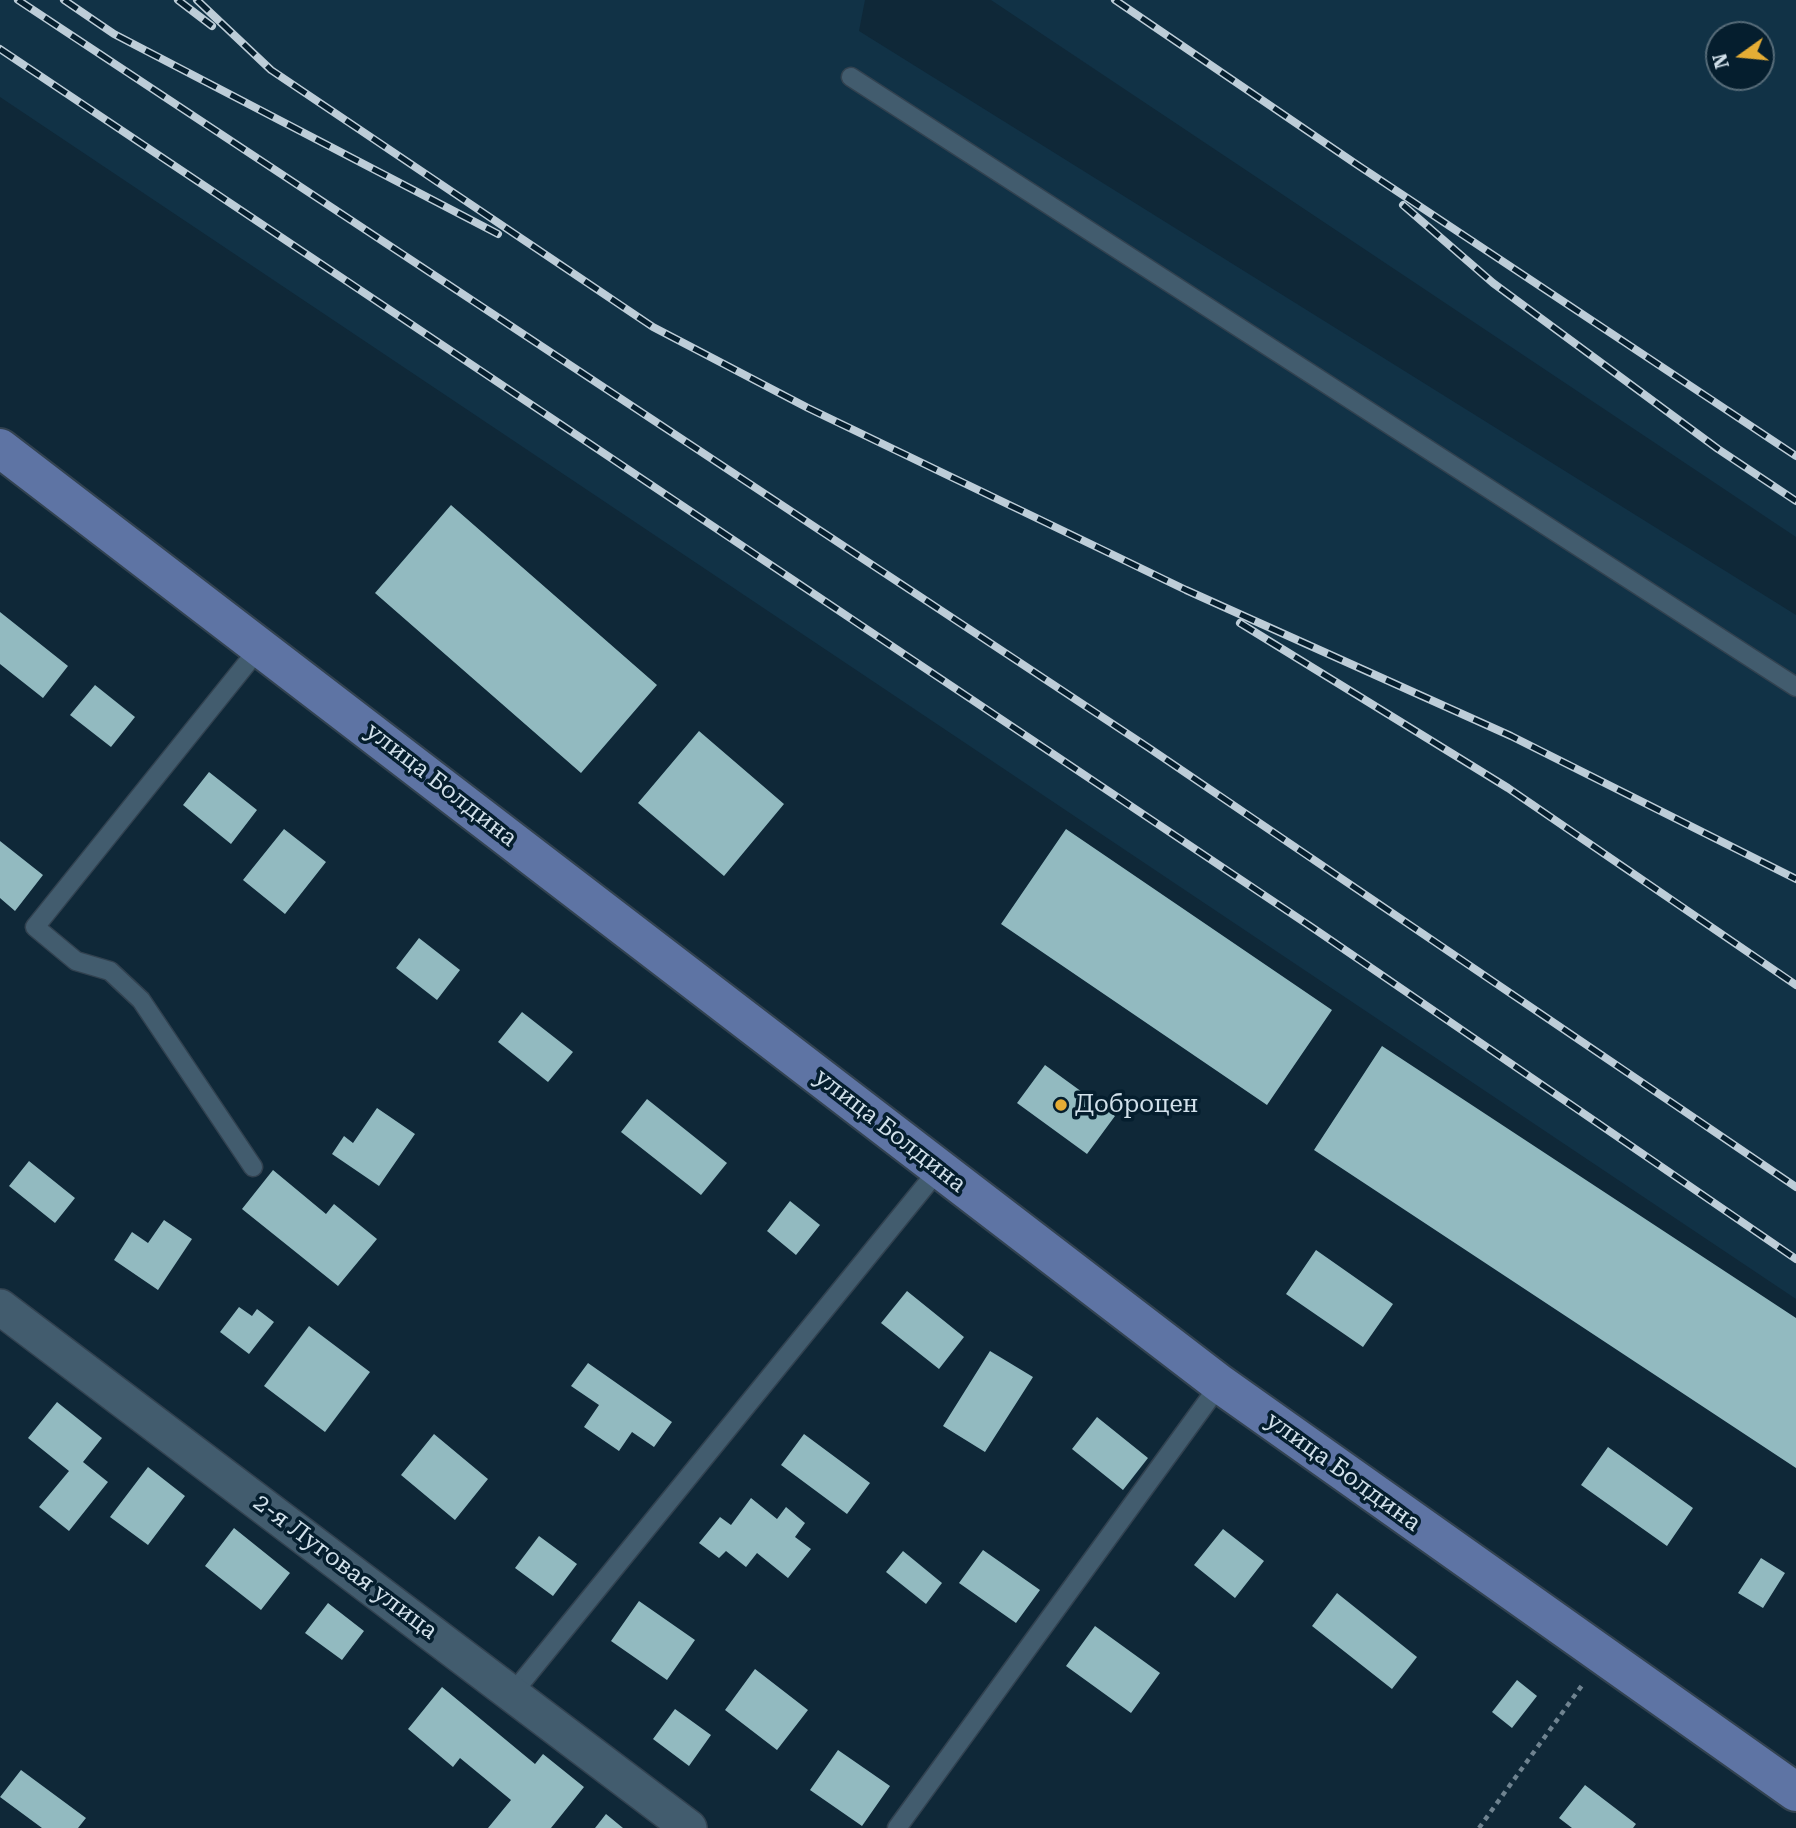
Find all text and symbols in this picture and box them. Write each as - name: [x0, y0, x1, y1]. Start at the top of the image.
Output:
- north arrow: [1705, 21, 1775, 91]
- text: N: [1708, 51, 1734, 71]
- street label: улица Болдина: [359, 717, 523, 853]
- street label: улица Болдина: [808, 1063, 972, 1199]
- place label: Доброцен: [1075, 1091, 1198, 1119]
- marker: Доброцен: [1053, 1097, 1069, 1113]
- street label: улица Болдина: [1260, 1406, 1426, 1538]
- street label: 2-я Луговая улица: [247, 1488, 443, 1646]

